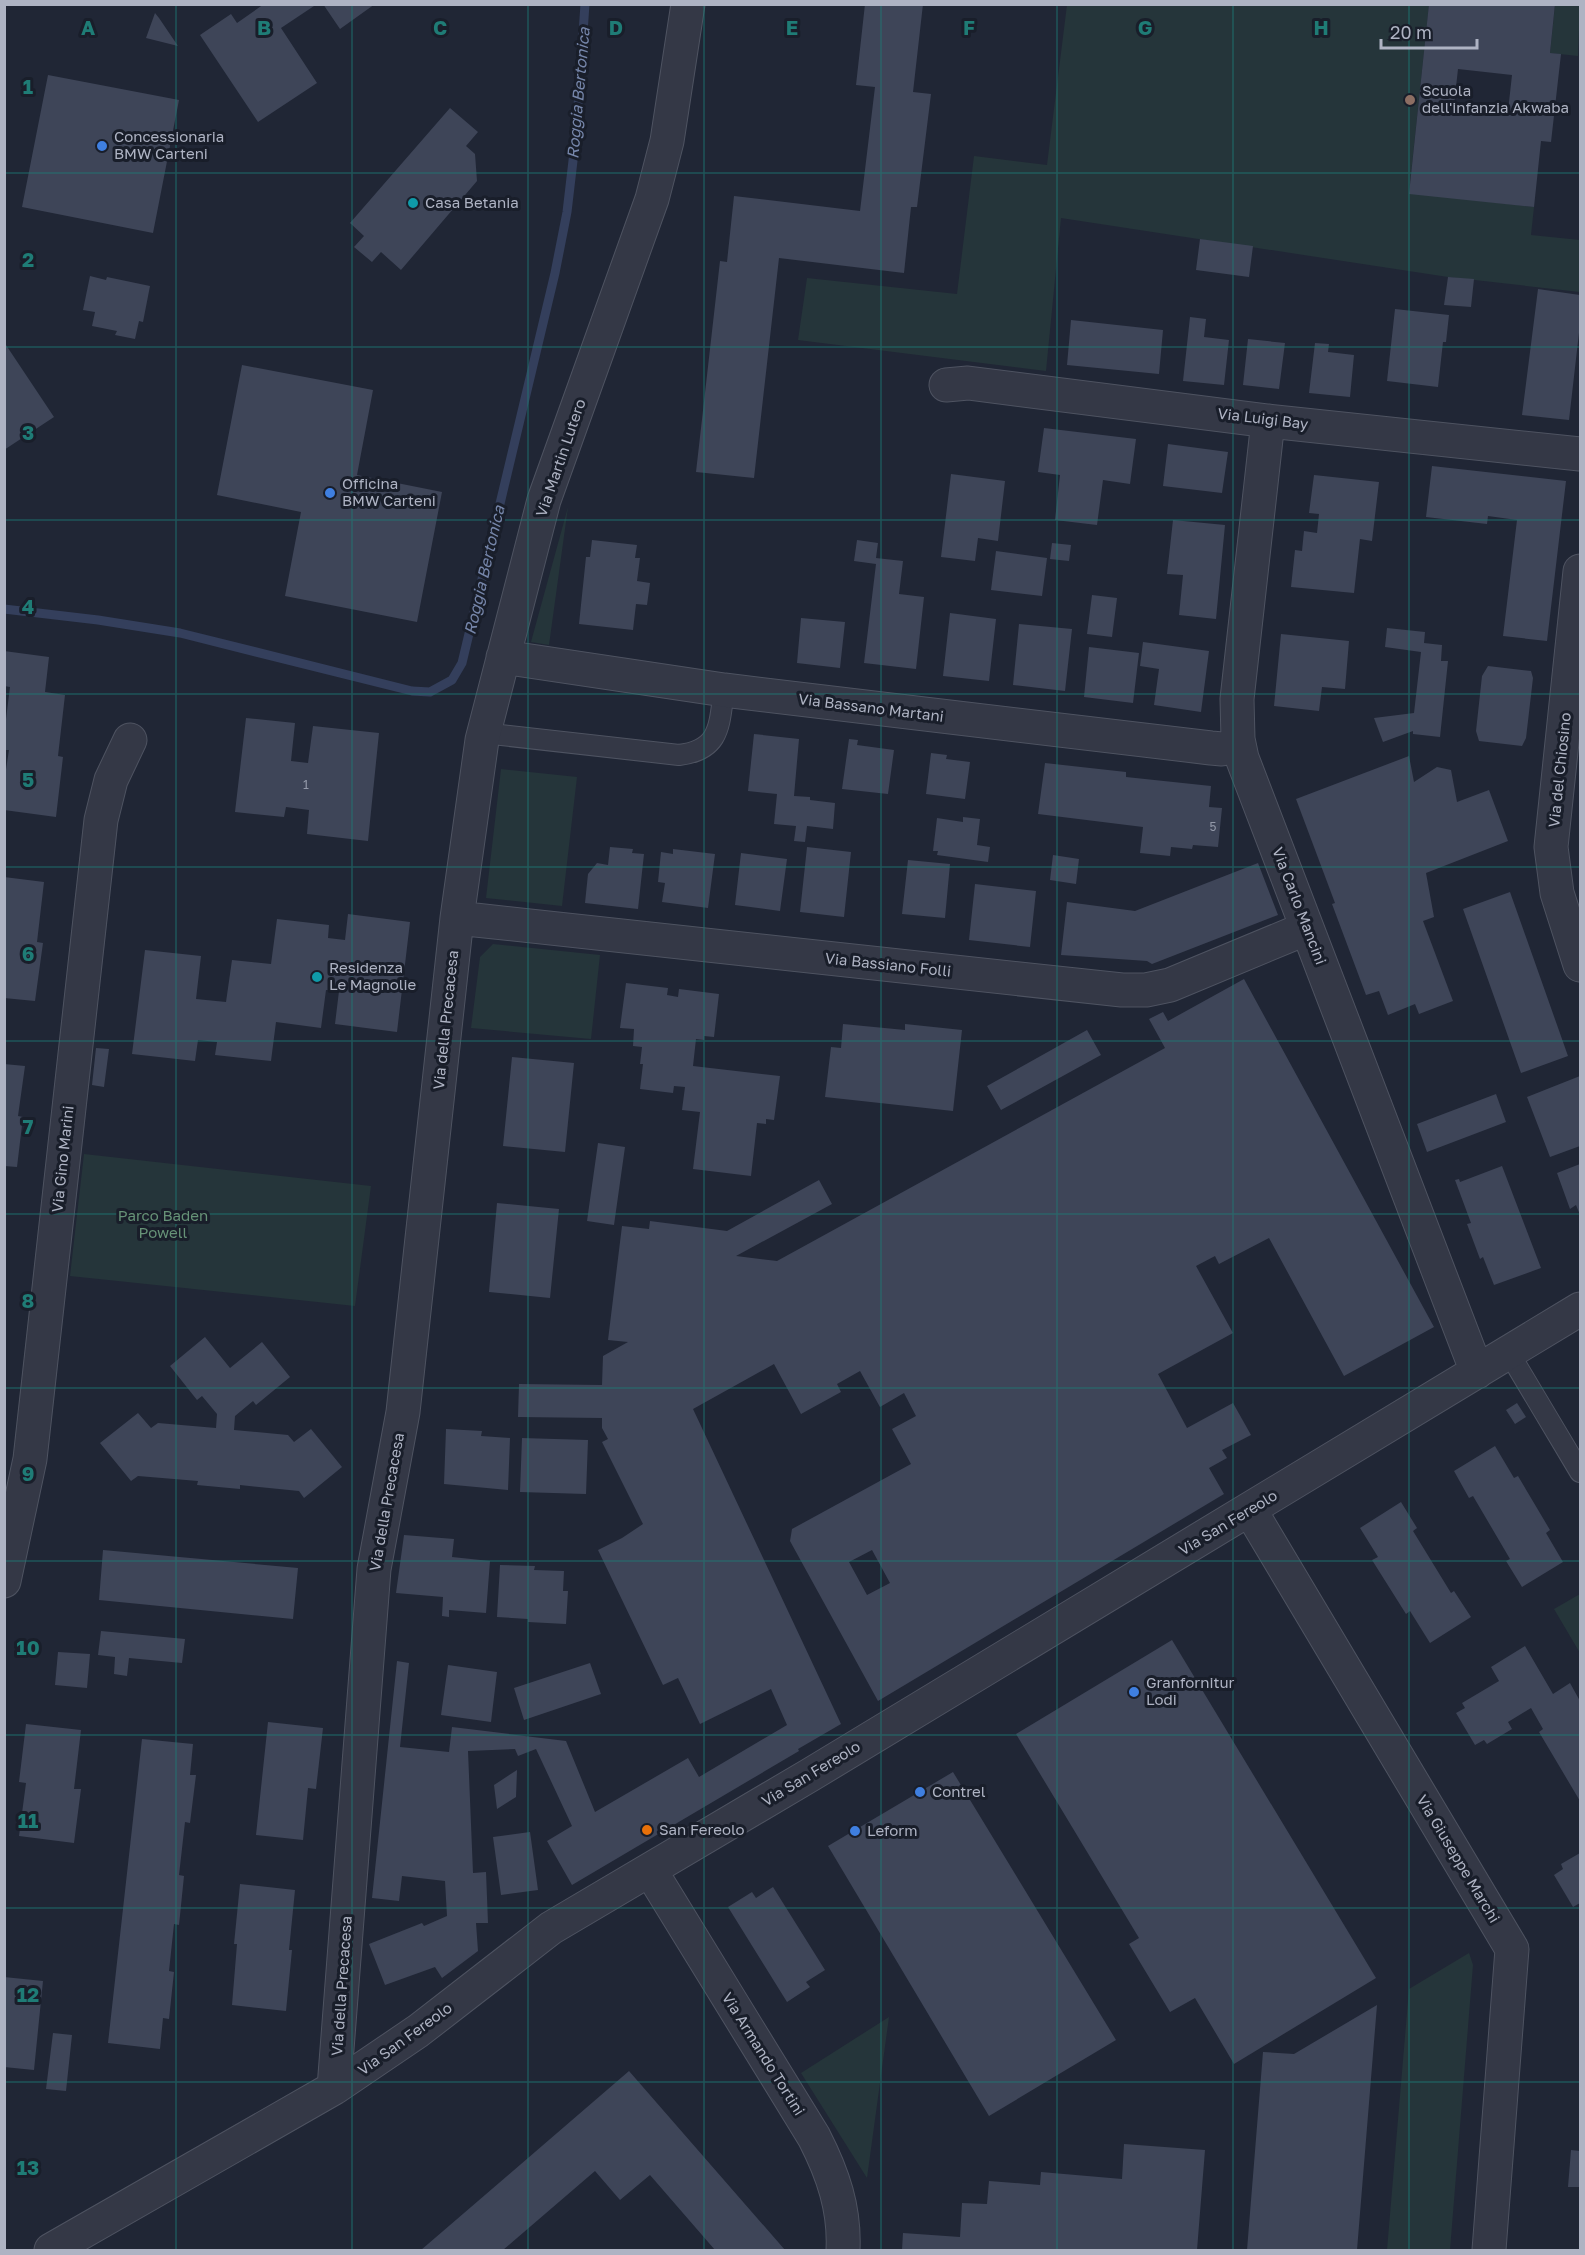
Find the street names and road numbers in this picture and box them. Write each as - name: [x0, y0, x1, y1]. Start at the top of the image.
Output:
- street label: Via Martin Lutero: [531, 396, 589, 519]
- street label: Via Luigi Bay: [1217, 404, 1310, 433]
- street label: Via Bassano Martani: [797, 689, 945, 725]
- street label: Via del Chiosino: [1544, 712, 1574, 828]
- street label: Via Carlo Mancini: [1269, 844, 1331, 967]
- street label: Via Bassiano Folli: [824, 948, 952, 980]
- street label: Via della Precacesa: [429, 949, 461, 1091]
- street label: Via Gino Marini: [47, 1105, 77, 1213]
- street label: Via della Precacesa: [365, 1431, 407, 1572]
- street label: Via San Fereolo: [1175, 1486, 1280, 1559]
- street label: Via San Fereolo: [758, 1737, 863, 1810]
- street label: Via Giuseppe Marchi: [1414, 1791, 1504, 1926]
- street label: Via della Precacesa: [327, 1915, 355, 2057]
- street label: Via Armando Tortini: [719, 1989, 809, 2118]
- street label: Via San Fereolo: [354, 1998, 455, 2078]

